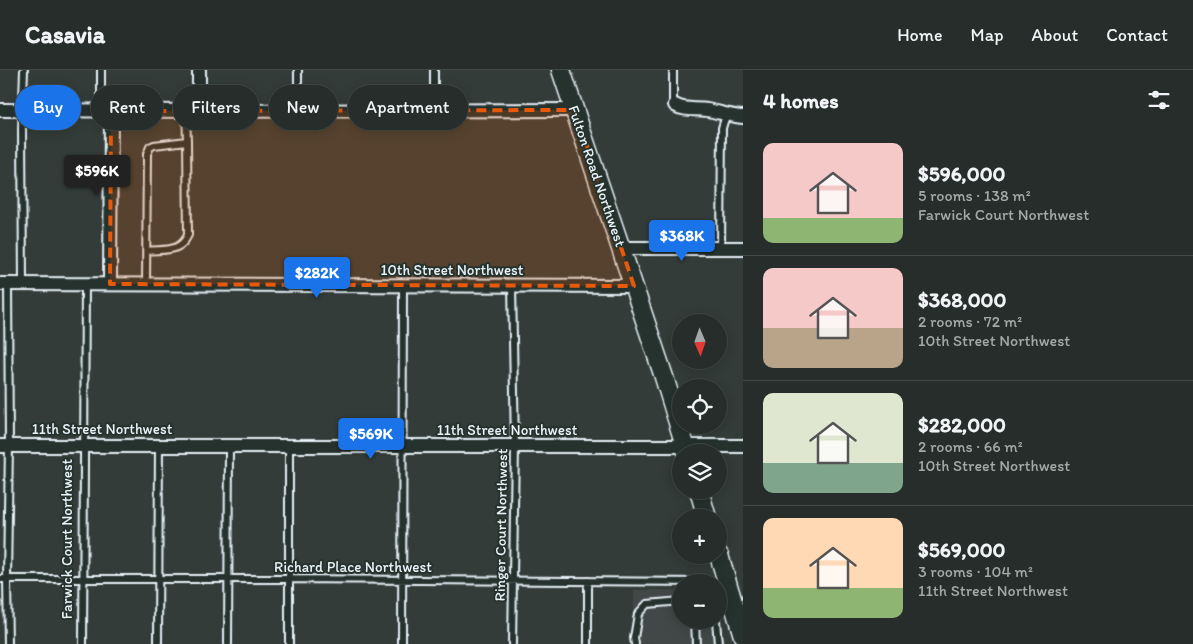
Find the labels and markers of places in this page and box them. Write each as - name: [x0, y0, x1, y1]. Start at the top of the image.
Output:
- pin: $596K: [62, 154, 132, 197]
- pin: $368K: [647, 220, 717, 262]
- pin: $282K: [282, 256, 352, 299]
- pin: $569K: [336, 418, 406, 460]

